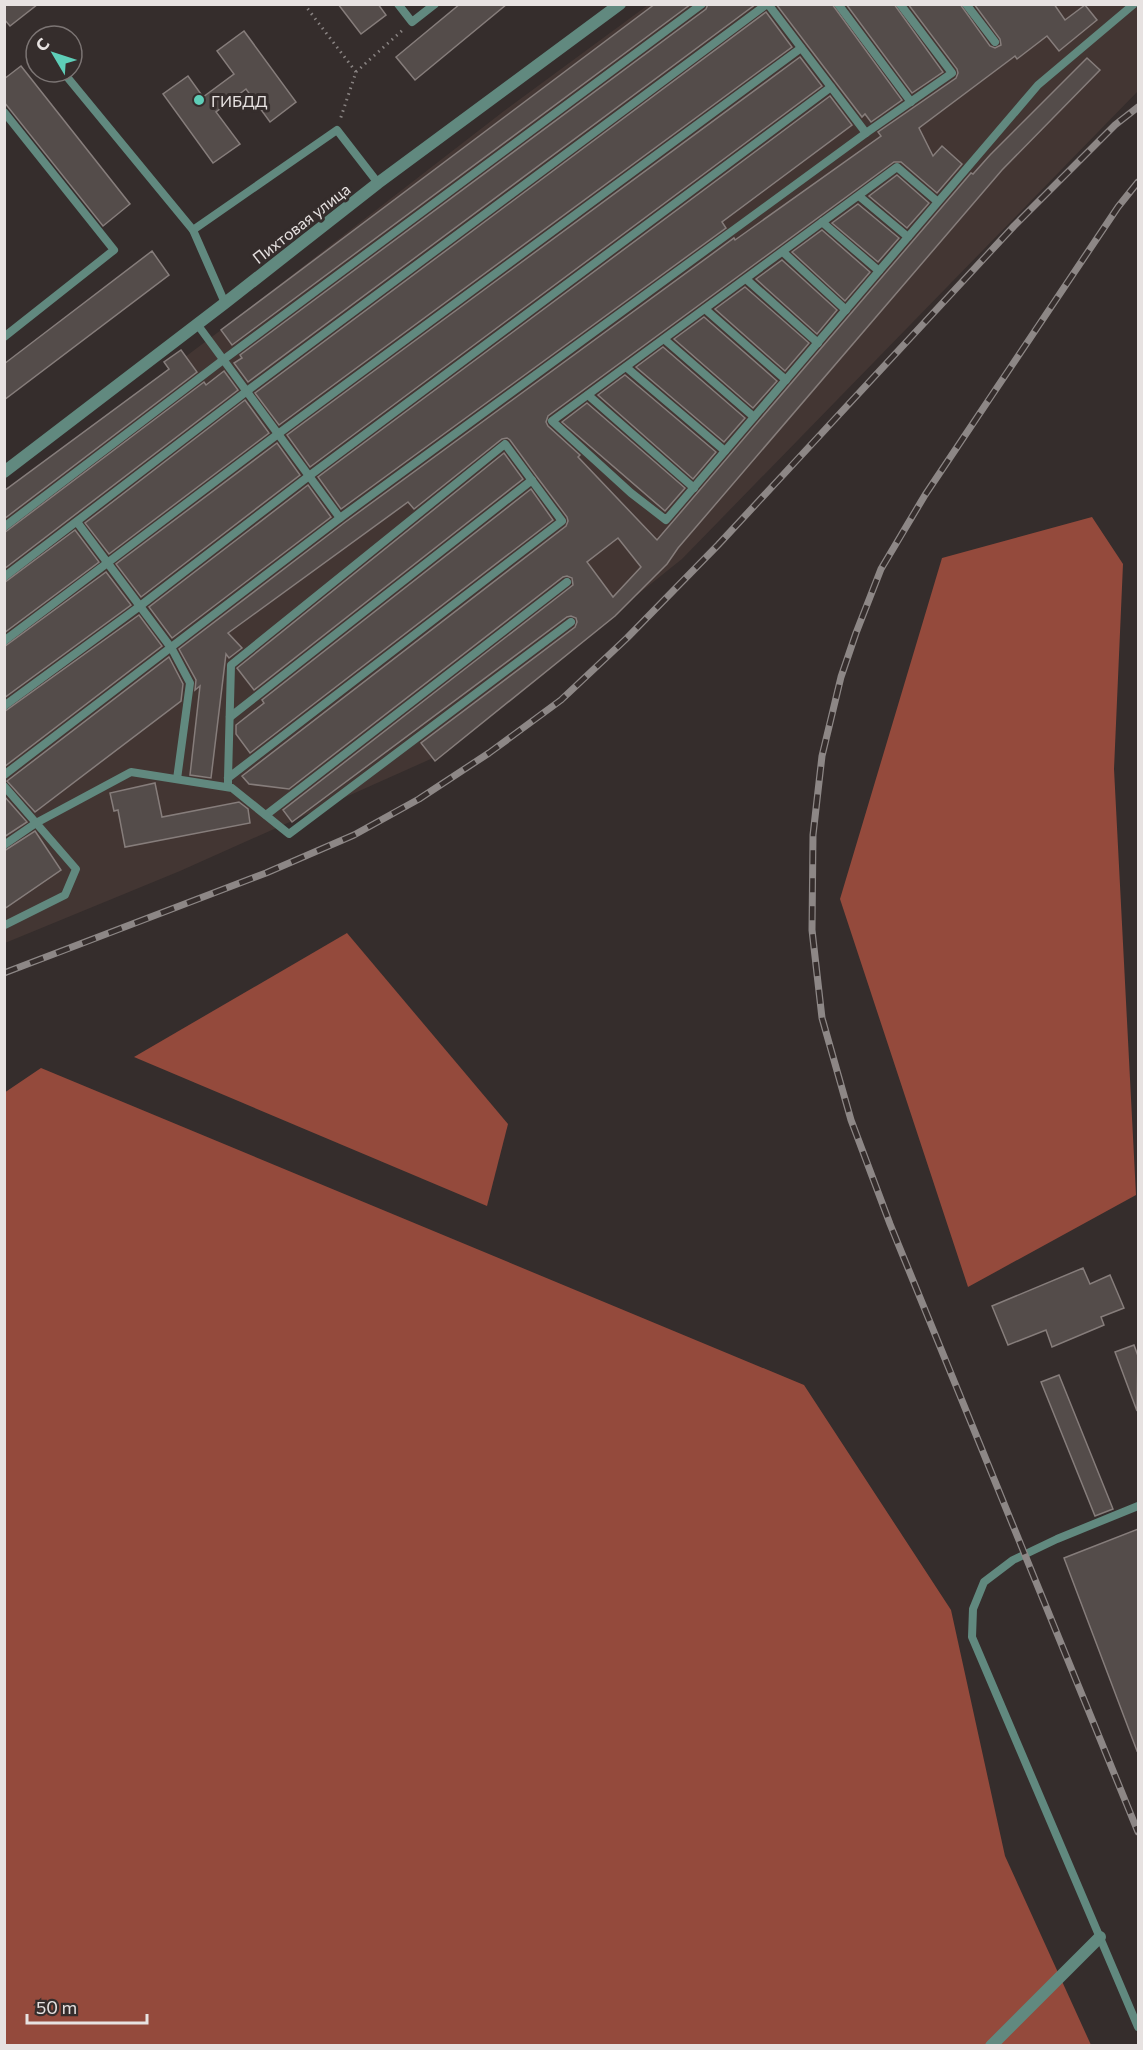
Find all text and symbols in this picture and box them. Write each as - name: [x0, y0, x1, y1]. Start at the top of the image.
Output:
- north arrow: [24, 24, 84, 84]
- text: С: [31, 34, 53, 54]
- place label: ГИБДД: [211, 91, 268, 110]
- marker: ГИБДД: [192, 93, 206, 107]
- street label: Пихтовая улица: [248, 179, 354, 267]
- scale bar: [27, 1987, 147, 2025]
- text: 50 m: [36, 1996, 77, 2018]

